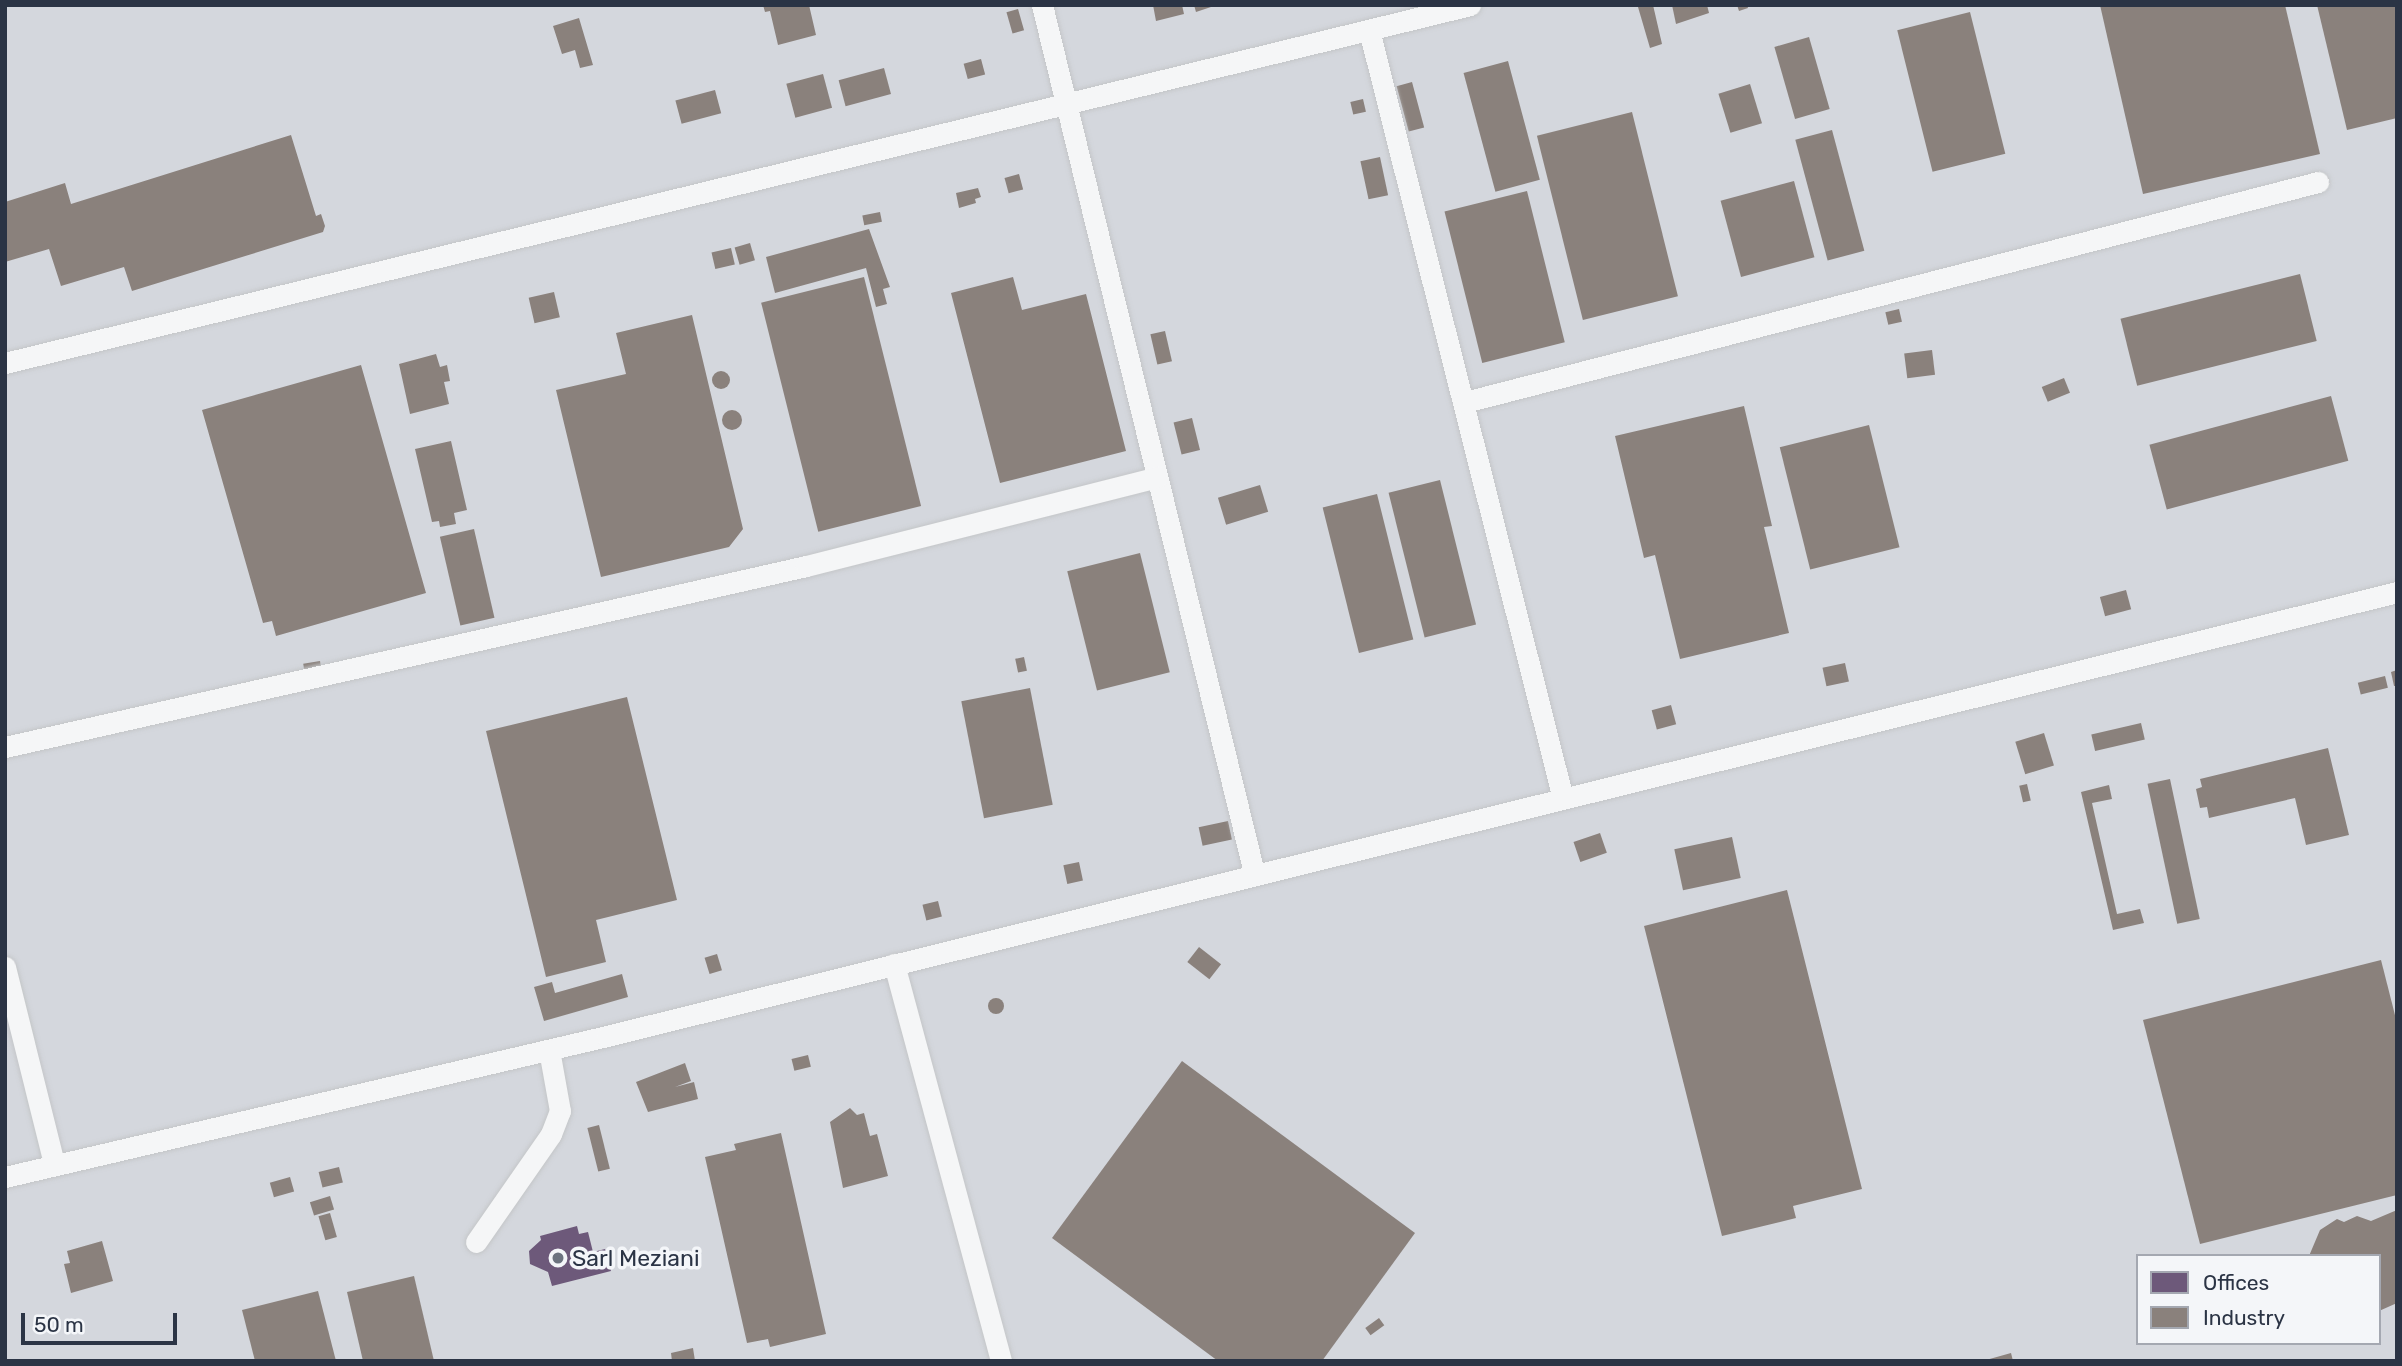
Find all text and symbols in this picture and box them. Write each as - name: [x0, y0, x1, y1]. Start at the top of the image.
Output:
- place label: Sarl Meziani: [572, 1244, 700, 1272]
- marker: Sarl Meziani: [550, 1250, 566, 1266]
- legend: [2136, 1254, 2381, 1345]
- text: Offices: [2203, 1270, 2269, 1295]
- scale bar: [24, 1300, 180, 1344]
- text: Industry: [2203, 1305, 2285, 1330]
- text: 50 m: [34, 1312, 84, 1337]

